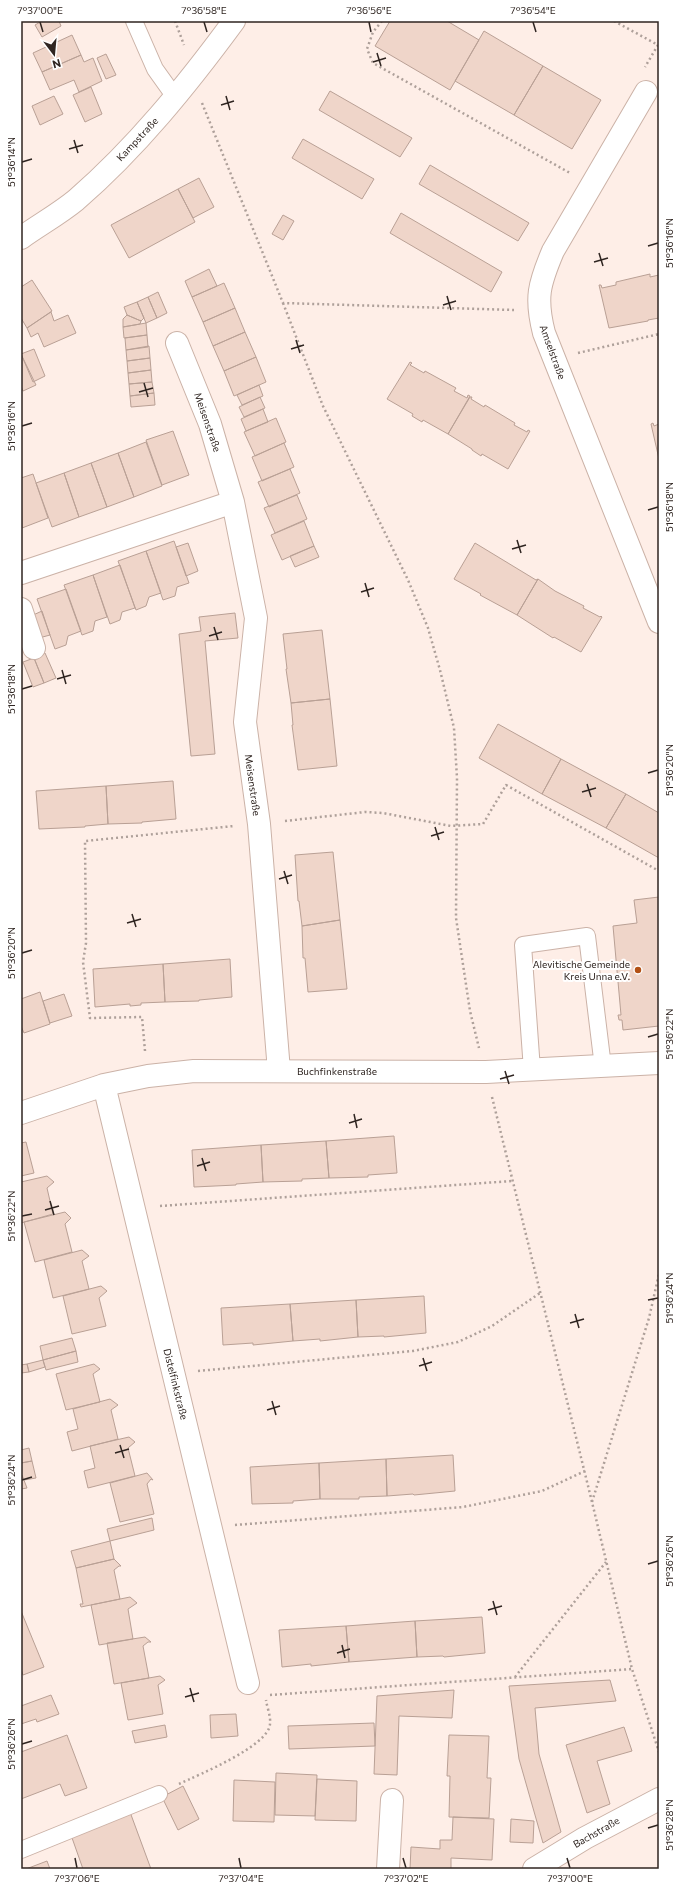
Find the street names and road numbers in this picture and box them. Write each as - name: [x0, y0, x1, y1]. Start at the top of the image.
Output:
- street label: Kampstraße: [114, 115, 160, 163]
- street label: Amselstraße: [538, 323, 568, 381]
- street label: Meisenstraße: [192, 391, 224, 453]
- street label: Meisenstraße: [243, 753, 263, 817]
- street label: Buchfinkenstraße: [297, 1065, 377, 1077]
- street label: Distelfinkstraße: [161, 1347, 191, 1421]
- street label: Bachstraße: [571, 1814, 621, 1850]

